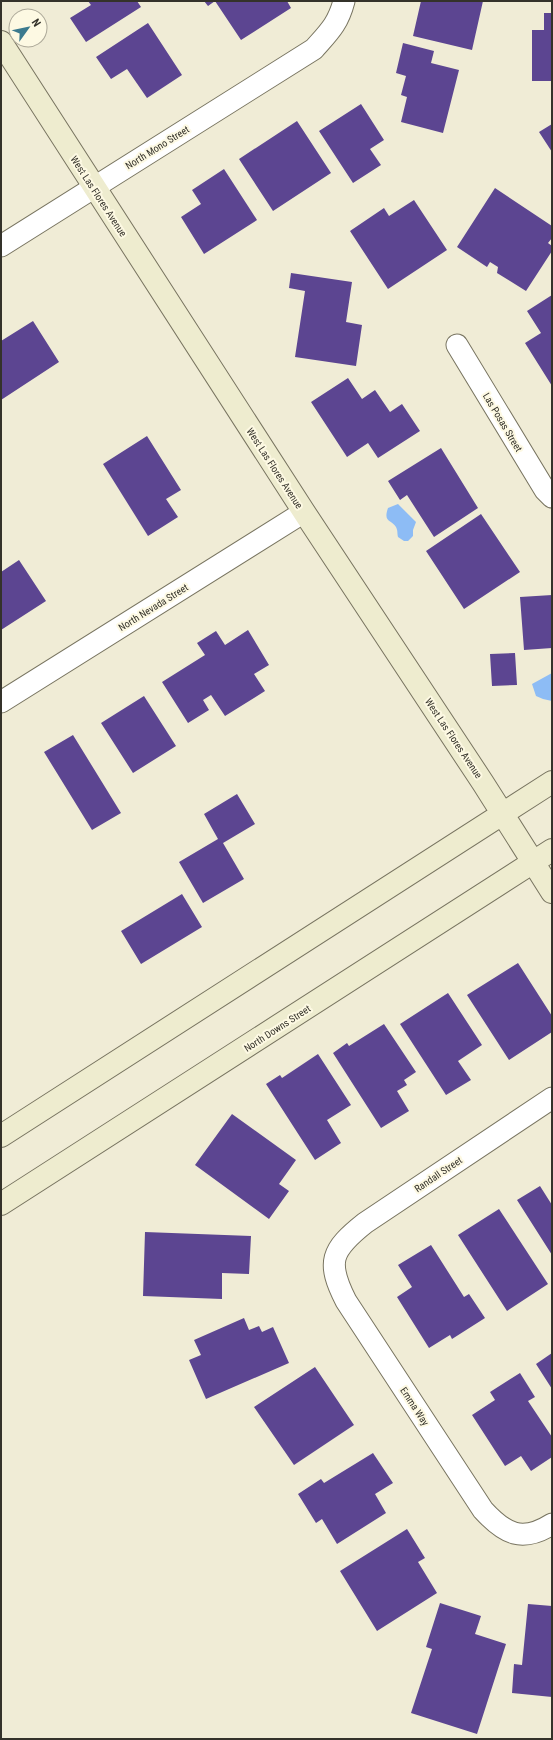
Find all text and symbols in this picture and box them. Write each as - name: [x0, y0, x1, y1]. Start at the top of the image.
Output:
- north arrow: [8, 8, 48, 48]
- text: N: [29, 16, 43, 29]
- street label: North Mono Street: [123, 123, 191, 171]
- street label: West Las Flores Avenue: [68, 154, 129, 239]
- street label: Las Posas Street: [481, 391, 524, 454]
- street label: West Las Flores Avenue: [244, 426, 305, 511]
- street label: North Nevada Street: [116, 582, 190, 633]
- street label: West Las Flores Avenue: [423, 696, 485, 780]
- street label: North Downs Street: [242, 1003, 313, 1054]
- street label: Randall Street: [412, 1154, 464, 1194]
- street label: Emma Way: [398, 1385, 431, 1427]

